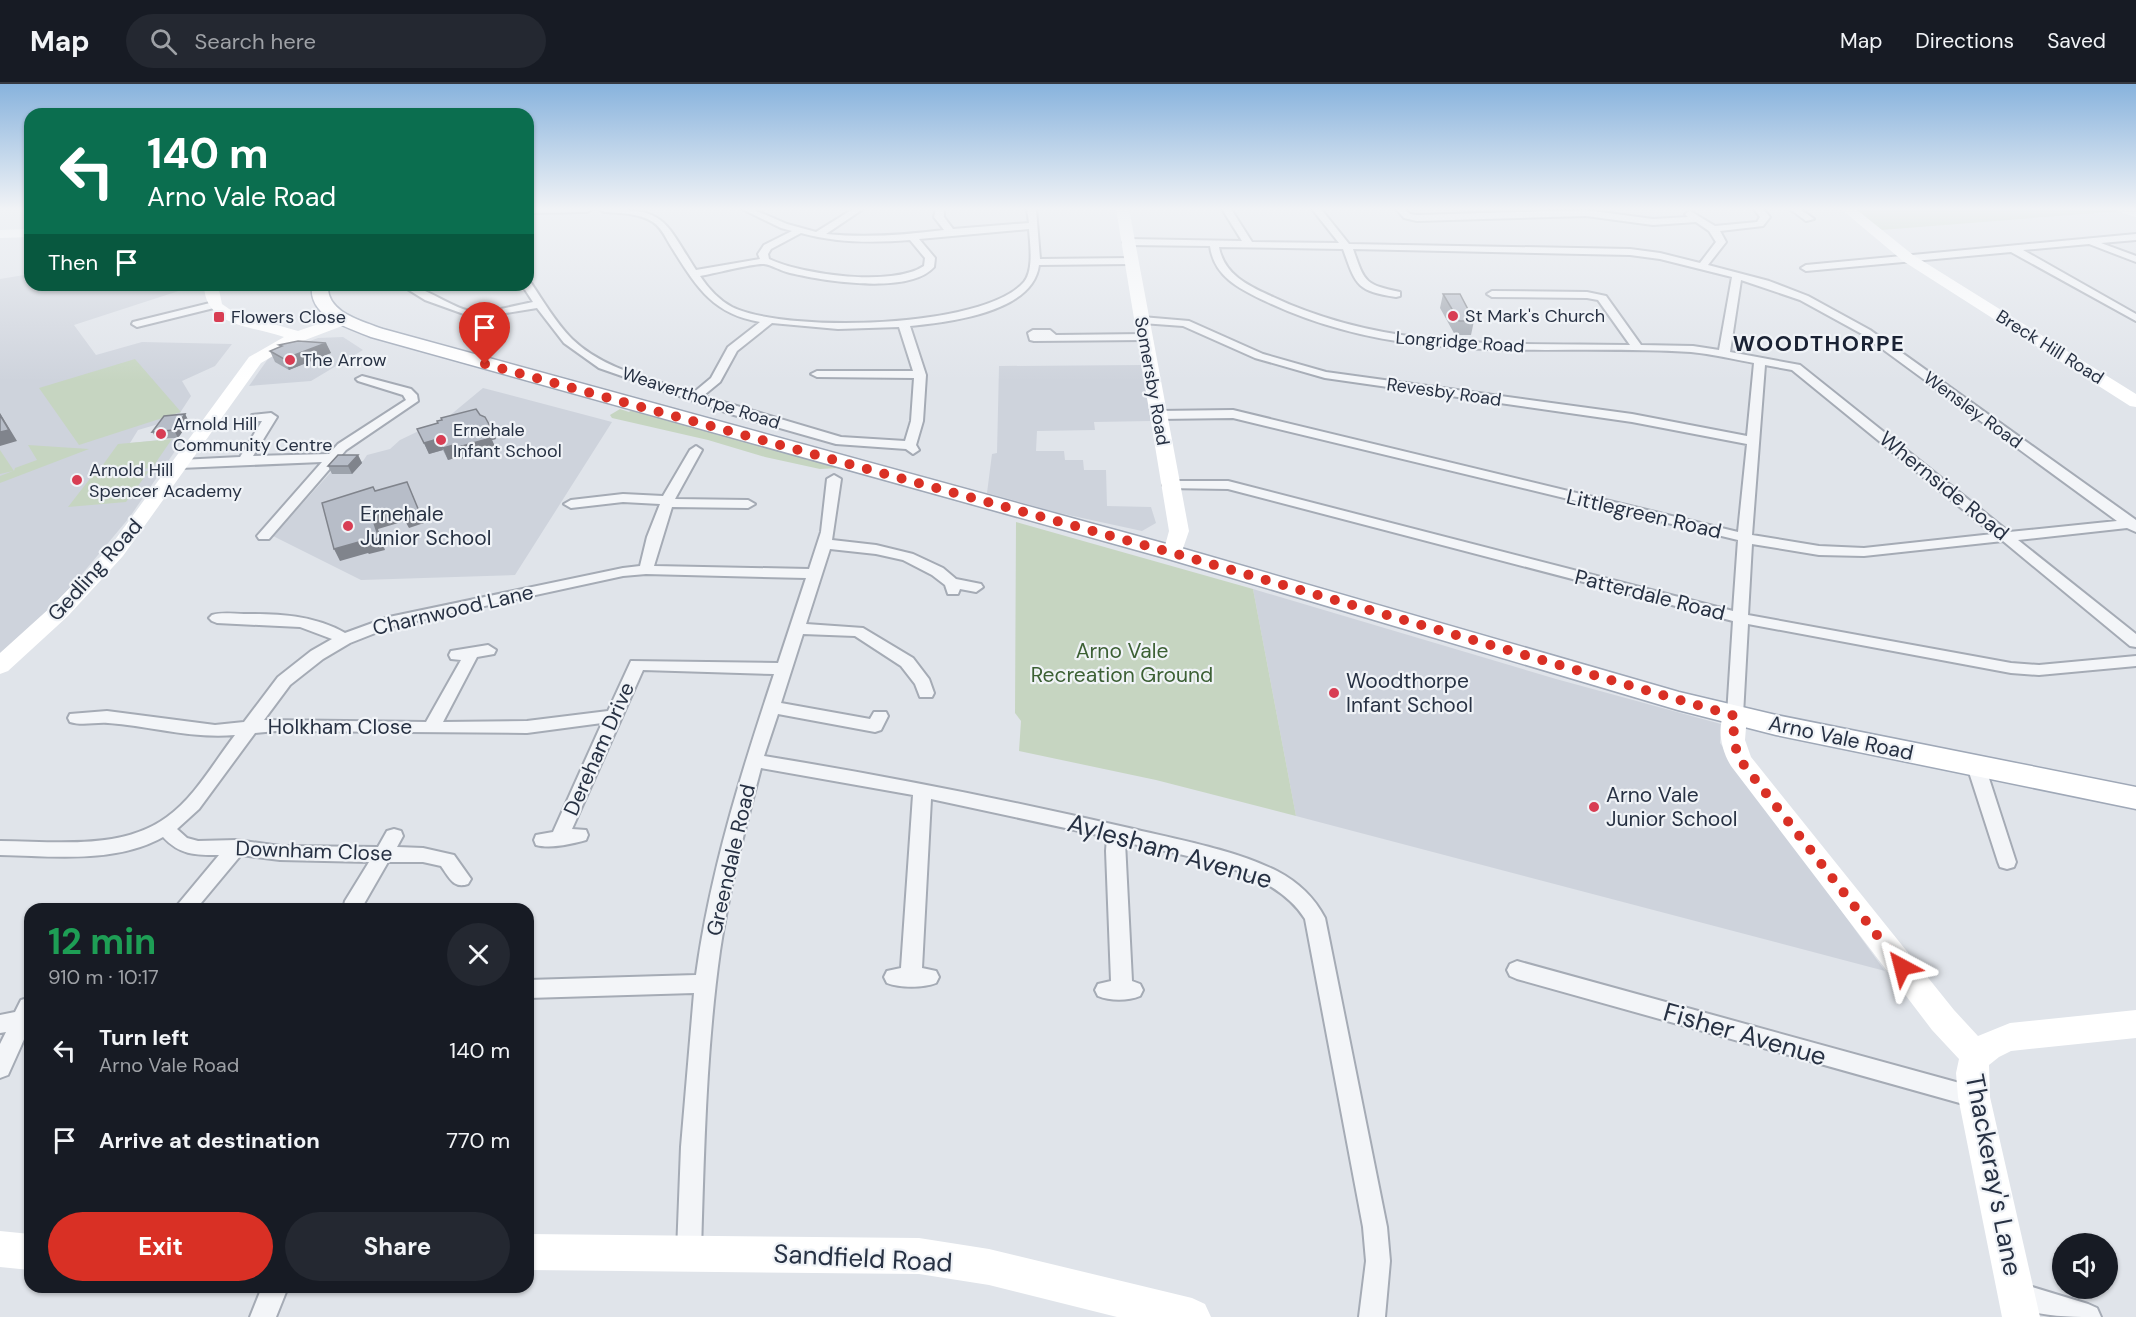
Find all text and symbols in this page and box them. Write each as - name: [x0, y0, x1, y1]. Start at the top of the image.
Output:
- search box: [126, 14, 546, 68]
- text: Map: [30, 23, 90, 60]
- icon: search: [147, 25, 180, 58]
- text: Search here: [195, 27, 316, 56]
- text: Map: [1840, 27, 1882, 55]
- text: Directions: [1915, 27, 2014, 55]
- text: Saved: [2047, 27, 2106, 55]
- text: 140 m: [147, 126, 269, 181]
- icon: left: [48, 132, 126, 210]
- text: Arno Vale Road: [147, 179, 336, 214]
- icon: arrive: [110, 246, 143, 279]
- text: Then: [48, 248, 98, 277]
- pin: [459, 302, 510, 364]
- place label: St Mark's Church: [1465, 304, 1605, 328]
- street label: Breck Hill Road: [1992, 304, 2108, 390]
- place label: Flowers Close: [231, 305, 346, 329]
- marker: St Mark's Church: [1446, 309, 1460, 323]
- marker: Flowers Close: [212, 310, 226, 324]
- icon: arrive: [468, 311, 501, 344]
- street label: Somersby Road: [1129, 315, 1175, 447]
- street label: Longridge Road: [1395, 326, 1525, 358]
- district label: WOODTHORPE: [1733, 329, 1905, 358]
- place label: The Arrow: [302, 348, 387, 372]
- marker: The Arrow: [283, 353, 297, 367]
- street label: Weaverthorpe Road: [619, 361, 783, 435]
- street label: Wensley Road: [1919, 366, 2027, 454]
- street label: Revesby Road: [1385, 372, 1503, 412]
- place label: Arnold Hill Community Centre: [173, 412, 333, 457]
- place label: Ernehale Infant School: [453, 418, 562, 463]
- street label: Whernside Road: [1873, 425, 2015, 547]
- marker: Arnold Hill Community Centre: [154, 427, 168, 441]
- marker: Ernehale Infant School: [434, 433, 448, 447]
- place label: Arnold Hill Spencer Academy: [89, 458, 242, 503]
- marker: Arnold Hill Spencer Academy: [70, 473, 84, 487]
- street label: Littlegreen Road: [1564, 483, 1724, 545]
- place label: Ernehale Junior School: [360, 500, 491, 552]
- street label: Gedling Road: [41, 513, 149, 627]
- marker: Ernehale Junior School: [341, 519, 355, 533]
- street label: Patterdale Road: [1572, 563, 1728, 627]
- street label: Charnwood Lane: [370, 578, 536, 642]
- park label: Arno Vale Recreation Ground: [1031, 637, 1213, 689]
- place label: Woodthorpe Infant School: [1346, 667, 1473, 719]
- street label: Dereham Drive: [557, 678, 641, 820]
- marker: Woodthorpe Infant School: [1327, 686, 1341, 700]
- street label: Arno Vale Road: [1766, 709, 1916, 767]
- street label: Holkham Close: [268, 713, 412, 741]
- street label: Greendale Road: [700, 781, 762, 939]
- place label: Arno Vale Junior School: [1606, 781, 1737, 833]
- marker: Arno Vale Junior School: [1587, 800, 1601, 814]
- street label: Aylesham Avenue: [1064, 806, 1276, 896]
- street label: Downham Close: [235, 834, 393, 868]
- text: 12 min: [48, 918, 156, 965]
- button: close: [447, 923, 510, 986]
- position arrow: [1870, 935, 1934, 999]
- text: 910 m · 10:17: [48, 964, 159, 990]
- street label: Fisher Avenue: [1660, 995, 1830, 1073]
- text: Turn left: [99, 1023, 189, 1052]
- icon: left: [48, 1034, 81, 1067]
- text: 140 m: [449, 1036, 510, 1065]
- text: Arno Vale Road: [99, 1052, 239, 1078]
- street label: Thackeray's Lane: [1958, 1071, 2030, 1279]
- icon: arrive: [48, 1124, 81, 1157]
- text: Arrive at destination: [99, 1126, 320, 1155]
- text: 770 m: [446, 1126, 510, 1155]
- button: Exit: [48, 1212, 273, 1281]
- button: Share: [285, 1212, 510, 1281]
- map controls: [2052, 1233, 2118, 1299]
- button: sound: [2052, 1233, 2118, 1299]
- street label: Sandfield Road: [773, 1236, 953, 1280]

